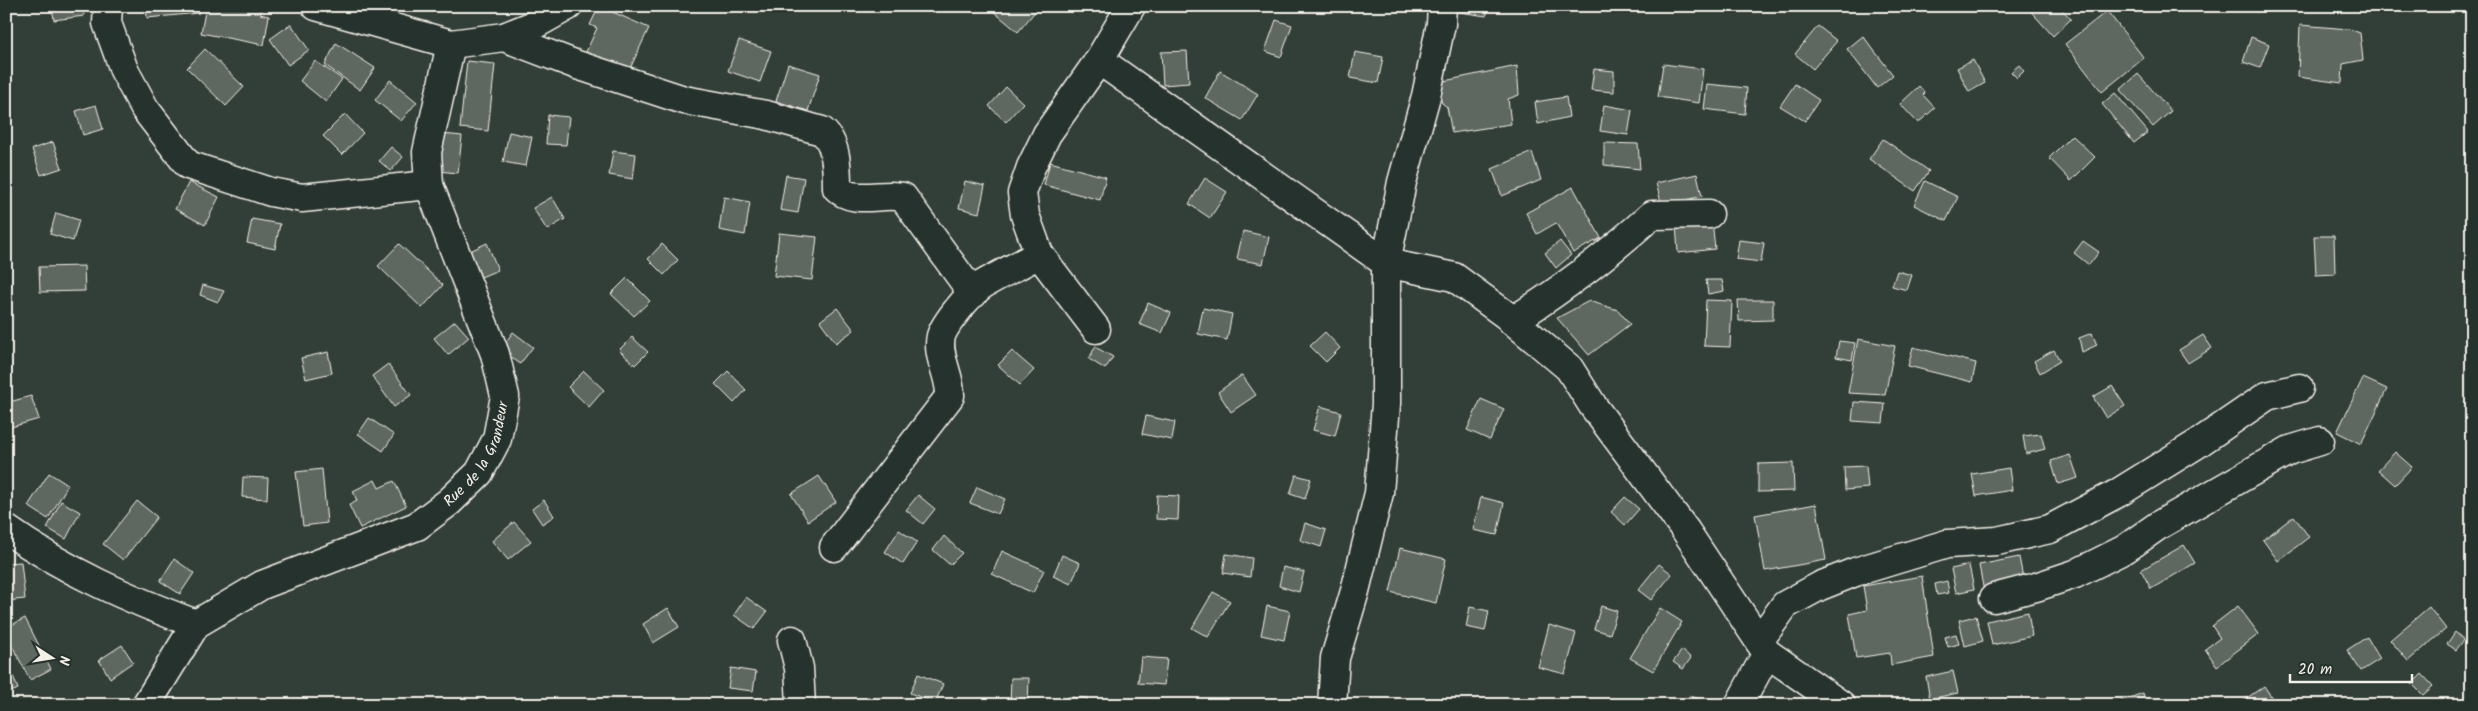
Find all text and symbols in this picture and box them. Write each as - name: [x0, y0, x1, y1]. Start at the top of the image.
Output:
- street label: Rue de la Grandeur: [438, 399, 516, 513]
- north arrow: [28, 634, 78, 684]
- scale bar: [2290, 651, 2413, 683]
- text: N: [52, 654, 75, 667]
- text: 20 m: [2298, 658, 2332, 682]

